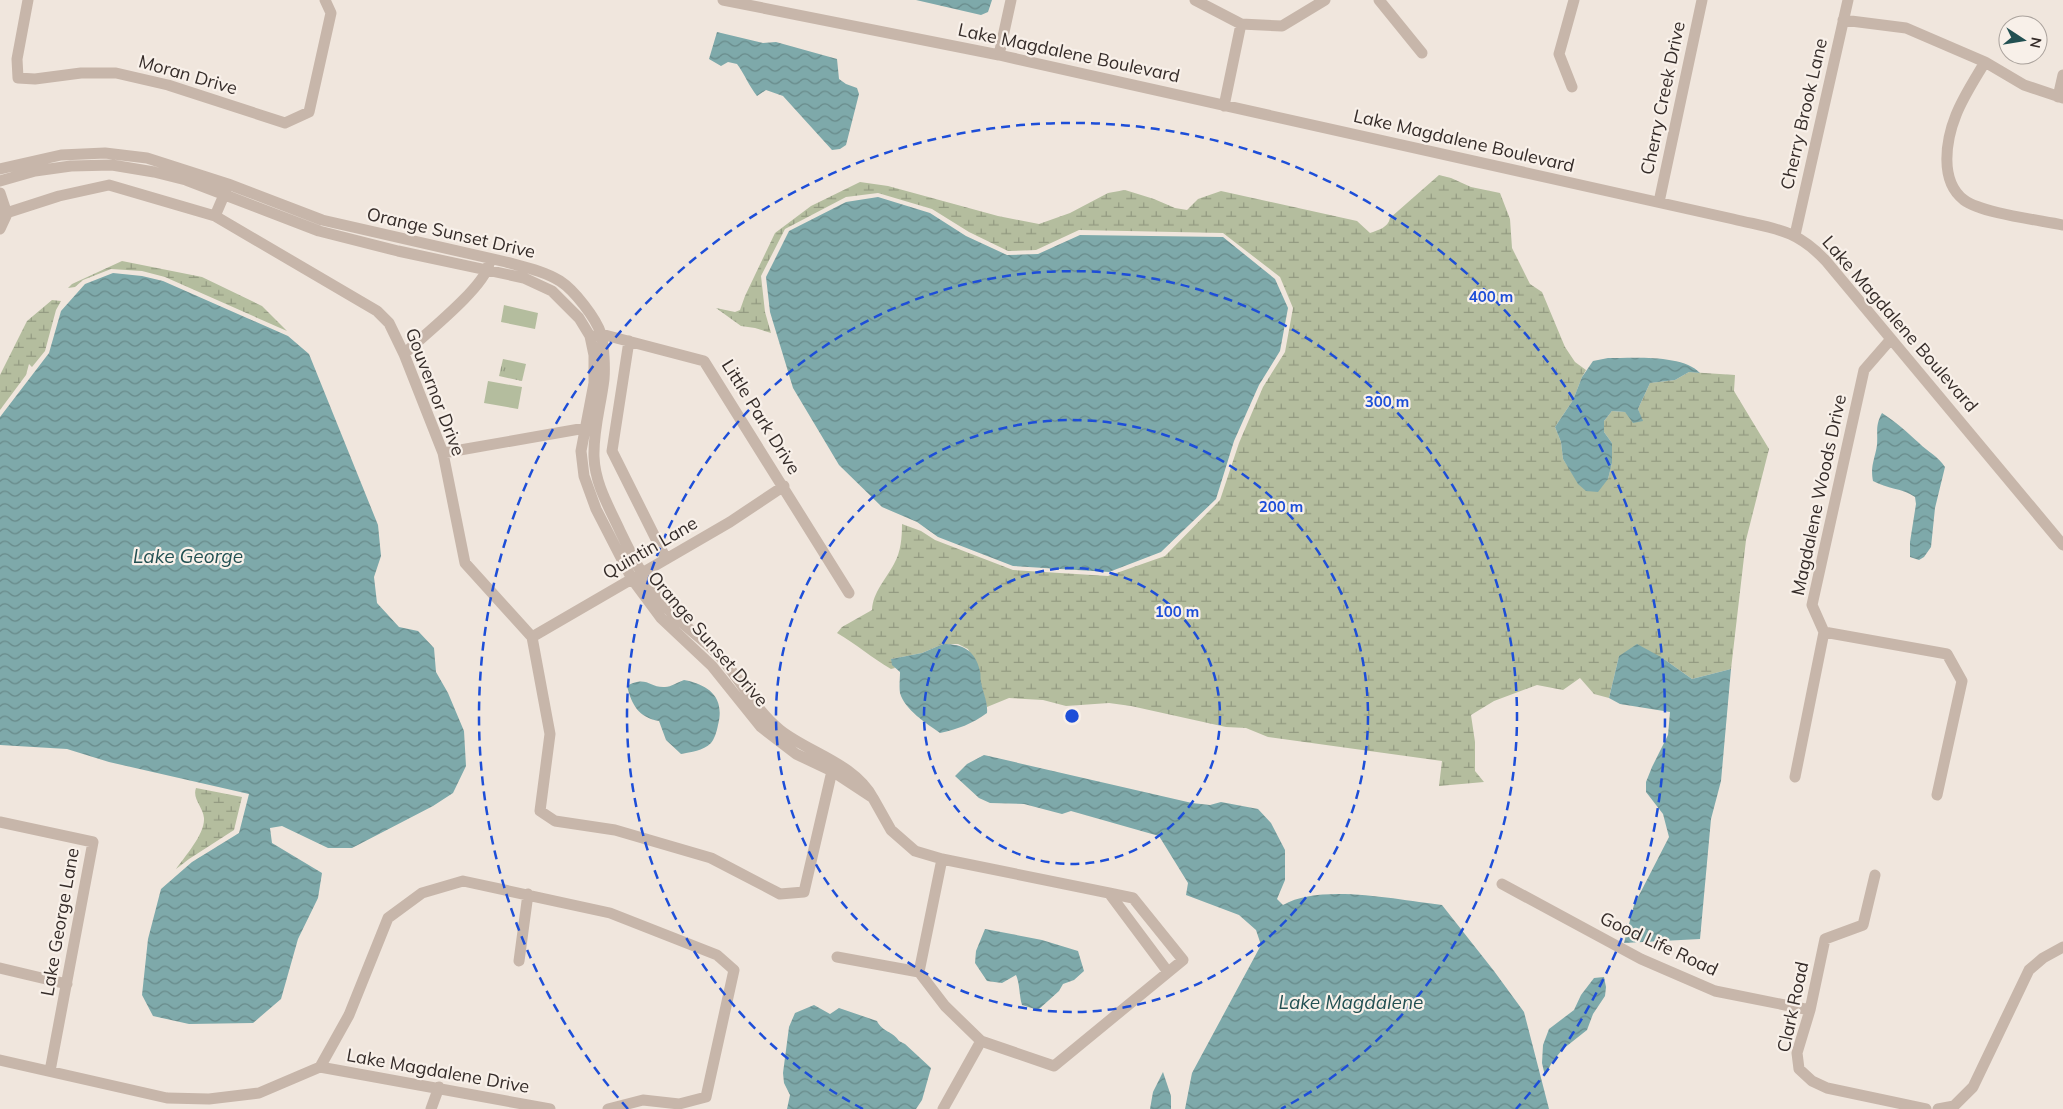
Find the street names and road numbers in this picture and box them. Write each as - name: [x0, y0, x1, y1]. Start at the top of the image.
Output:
- street label: Lake Magdalene Boulevard: [956, 18, 1182, 87]
- street label: Cherry Creek Drive: [1635, 19, 1690, 177]
- street label: Cherry Brook Lane: [1775, 36, 1832, 192]
- street label: Moran Drive: [136, 49, 240, 100]
- street label: Lake Magdalene Boulevard: [1351, 104, 1577, 177]
- street label: Orange Sunset Drive: [365, 202, 538, 263]
- street label: Lake Magdalene Boulevard: [1817, 231, 1983, 417]
- street label: Gouvernor Drive: [401, 325, 470, 459]
- street label: Little Park Drive: [717, 355, 806, 479]
- street label: Magdalene Woods Drive: [1786, 392, 1851, 598]
- street label: Quintin Lane: [598, 511, 701, 584]
- street label: Orange Sunset Drive: [643, 566, 774, 711]
- street label: Lake George Lane: [35, 846, 84, 998]
- street label: Good Life Road: [1596, 906, 1722, 981]
- street label: Clark Road: [1772, 959, 1813, 1054]
- street label: Lake Magdalene Drive: [345, 1043, 531, 1098]

